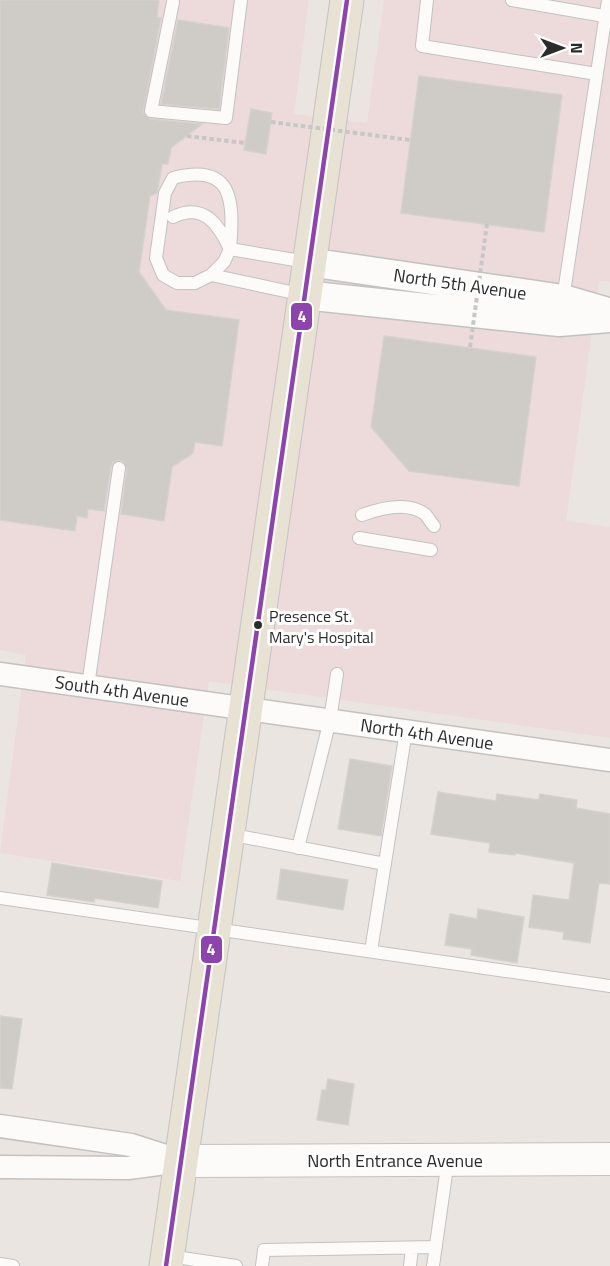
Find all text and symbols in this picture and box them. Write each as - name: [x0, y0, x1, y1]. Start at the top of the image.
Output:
- north arrow: [532, 18, 592, 78]
- text: N: [565, 42, 589, 54]
- street label: North 5th Avenue: [392, 261, 528, 307]
- line badge: 4: [290, 302, 313, 331]
- text: 4: [298, 304, 307, 328]
- place label: Presence St. Mary's Hospital: [269, 604, 374, 649]
- marker: Presence St. Mary's Hospital: [252, 619, 264, 631]
- street label: South 4th Avenue: [53, 668, 191, 714]
- street label: North 4th Avenue: [359, 711, 495, 757]
- line badge: 4: [200, 935, 223, 964]
- text: 4: [207, 937, 216, 961]
- street label: North Entrance Avenue: [307, 1147, 483, 1174]

